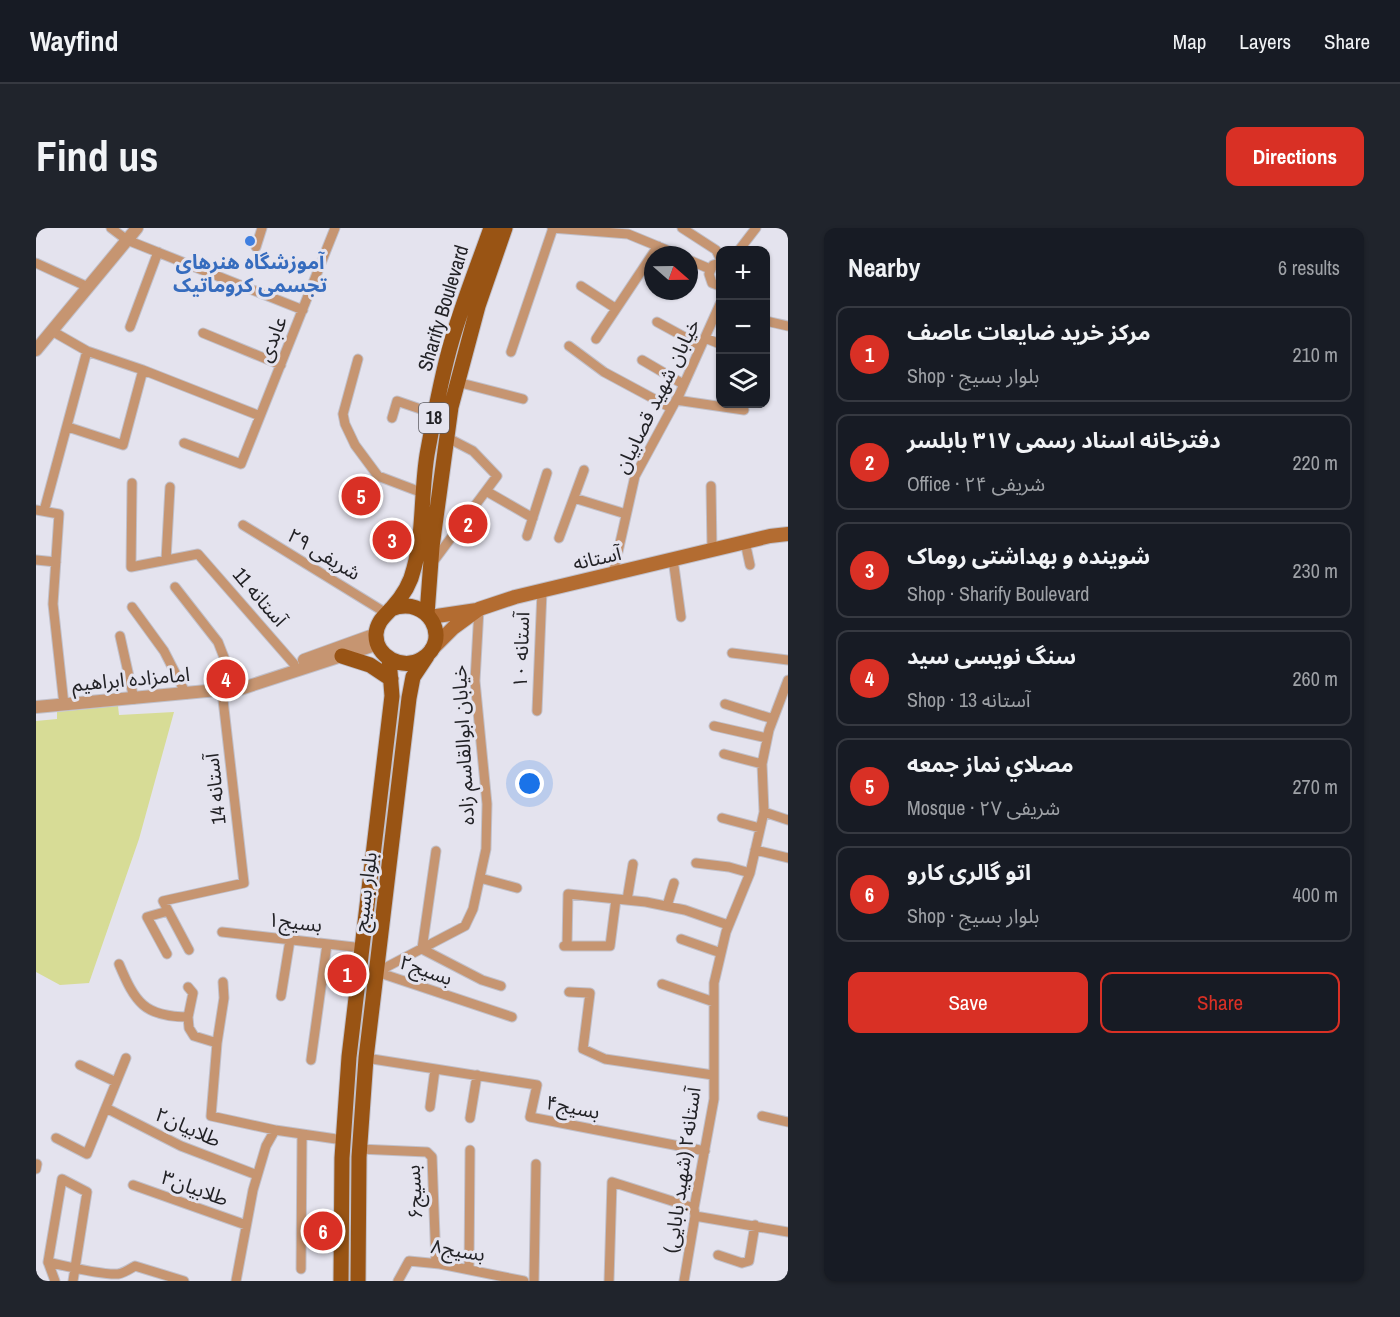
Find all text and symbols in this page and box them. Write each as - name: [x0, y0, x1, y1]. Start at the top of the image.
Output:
- text: Wayfind: [30, 22, 118, 60]
- text: Map: [1173, 27, 1206, 56]
- text: Layers: [1239, 27, 1291, 56]
- text: Share: [1324, 27, 1370, 56]
- button: Directions: [1226, 127, 1364, 186]
- text: Find us: [36, 128, 158, 184]
- marker: آموزشگاه هنرهای تجسمی کروماتیک: [243, 234, 257, 248]
- street label: Sharify Boulevard: [411, 242, 474, 374]
- north arrow: [644, 246, 698, 300]
- map controls: [716, 246, 770, 408]
- button: +: [716, 246, 770, 300]
- place label: آموزشگاه هنرهای تجسمی کروماتیک: [173, 248, 327, 298]
- text: Nearby: [848, 250, 920, 285]
- text: 6 results: [1278, 254, 1340, 281]
- button: −: [716, 300, 770, 354]
- street label: عابدی: [250, 312, 293, 366]
- street label: خیابان شهید قصابیان: [607, 314, 706, 478]
- text: مرکز خرید ضایعات عاصف: [907, 317, 1151, 347]
- text: 1: [865, 341, 874, 368]
- text: 210 m: [1292, 341, 1338, 368]
- button: layers: [716, 354, 770, 408]
- text: Shop · بلوار بسیج: [907, 362, 1039, 389]
- road number: 18: [419, 403, 449, 433]
- text: دفترخانه اسناد رسمی ۳۱۷ بابلسر: [907, 425, 1221, 455]
- text: 2: [865, 449, 874, 476]
- text: 220 m: [1292, 449, 1338, 476]
- text: Office · شریفی ۲۴: [907, 470, 1045, 497]
- pin: 5: [342, 474, 380, 518]
- pin: 2: [448, 502, 488, 546]
- pin: 3: [372, 518, 412, 562]
- street label: شریفی ۲۹: [283, 521, 366, 586]
- street label: آستانه: [570, 539, 625, 576]
- text: شوینده و بهداشتی روماک: [907, 541, 1150, 571]
- text: 3: [865, 557, 874, 584]
- text: 230 m: [1292, 557, 1338, 584]
- street label: آستانه 11: [227, 561, 294, 633]
- text: Shop · Sharify Boulevard: [907, 580, 1089, 607]
- street label: آستانه ۱۰: [506, 610, 535, 689]
- text: سنگ نویسی سید: [907, 641, 1076, 671]
- pin: 4: [206, 656, 246, 702]
- street label: امامزاده ابراهیم: [71, 660, 191, 699]
- street label: خیابان ابوالقاسم زاده: [445, 664, 482, 826]
- text: 4: [865, 665, 874, 692]
- text: 260 m: [1292, 665, 1338, 692]
- text: Shop · آستانه 13: [907, 686, 1031, 713]
- text: مصلاي نماز جمعه: [907, 749, 1074, 779]
- street label: آستانه 14: [197, 751, 232, 826]
- your location: [515, 769, 544, 798]
- text: 5: [865, 773, 874, 800]
- text: 270 m: [1292, 773, 1338, 800]
- text: Mosque · شریفی ۲۷: [907, 794, 1060, 821]
- street label: بلوار بسیج: [346, 850, 385, 934]
- text: اتو گالری کارو: [907, 857, 1031, 887]
- text: 6: [865, 881, 874, 908]
- text: 400 m: [1292, 881, 1338, 908]
- text: Shop · بلوار بسیج: [907, 902, 1039, 929]
- street label: بسیج۱: [266, 905, 323, 940]
- street label: بسیج۲: [395, 948, 456, 993]
- pin: 1: [328, 952, 366, 996]
- button: Save: [848, 972, 1088, 1033]
- button: Share: [1100, 972, 1340, 1033]
- street label: آستانه۲ (شهید بابایی): [656, 1084, 707, 1255]
- street label: بسیج۴: [543, 1088, 602, 1127]
- street label: طلابیان۲: [151, 1100, 225, 1153]
- street label: طلابیان۳: [158, 1163, 232, 1212]
- street label: بسیج۶: [399, 1164, 430, 1220]
- pin: 6: [304, 1208, 342, 1254]
- street label: بسیج۸: [429, 1232, 487, 1269]

